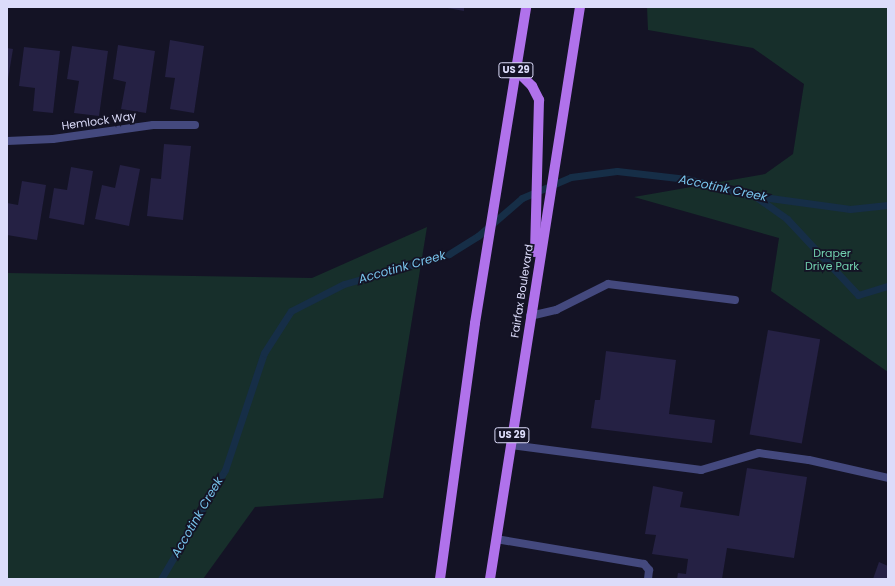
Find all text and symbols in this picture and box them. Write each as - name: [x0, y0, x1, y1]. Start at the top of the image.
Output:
- road number: US 29: [498, 62, 534, 78]
- street label: Hemlock Way: [61, 109, 137, 133]
- water label: Accotink Creek: [678, 172, 768, 204]
- street label: Fairfax Boulevard: [508, 243, 536, 339]
- park label: Draper Drive Park: [805, 247, 859, 273]
- water label: Accotink Creek: [357, 248, 447, 286]
- road number: US 29: [494, 427, 530, 443]
- water label: Accotink Creek: [168, 474, 226, 560]

